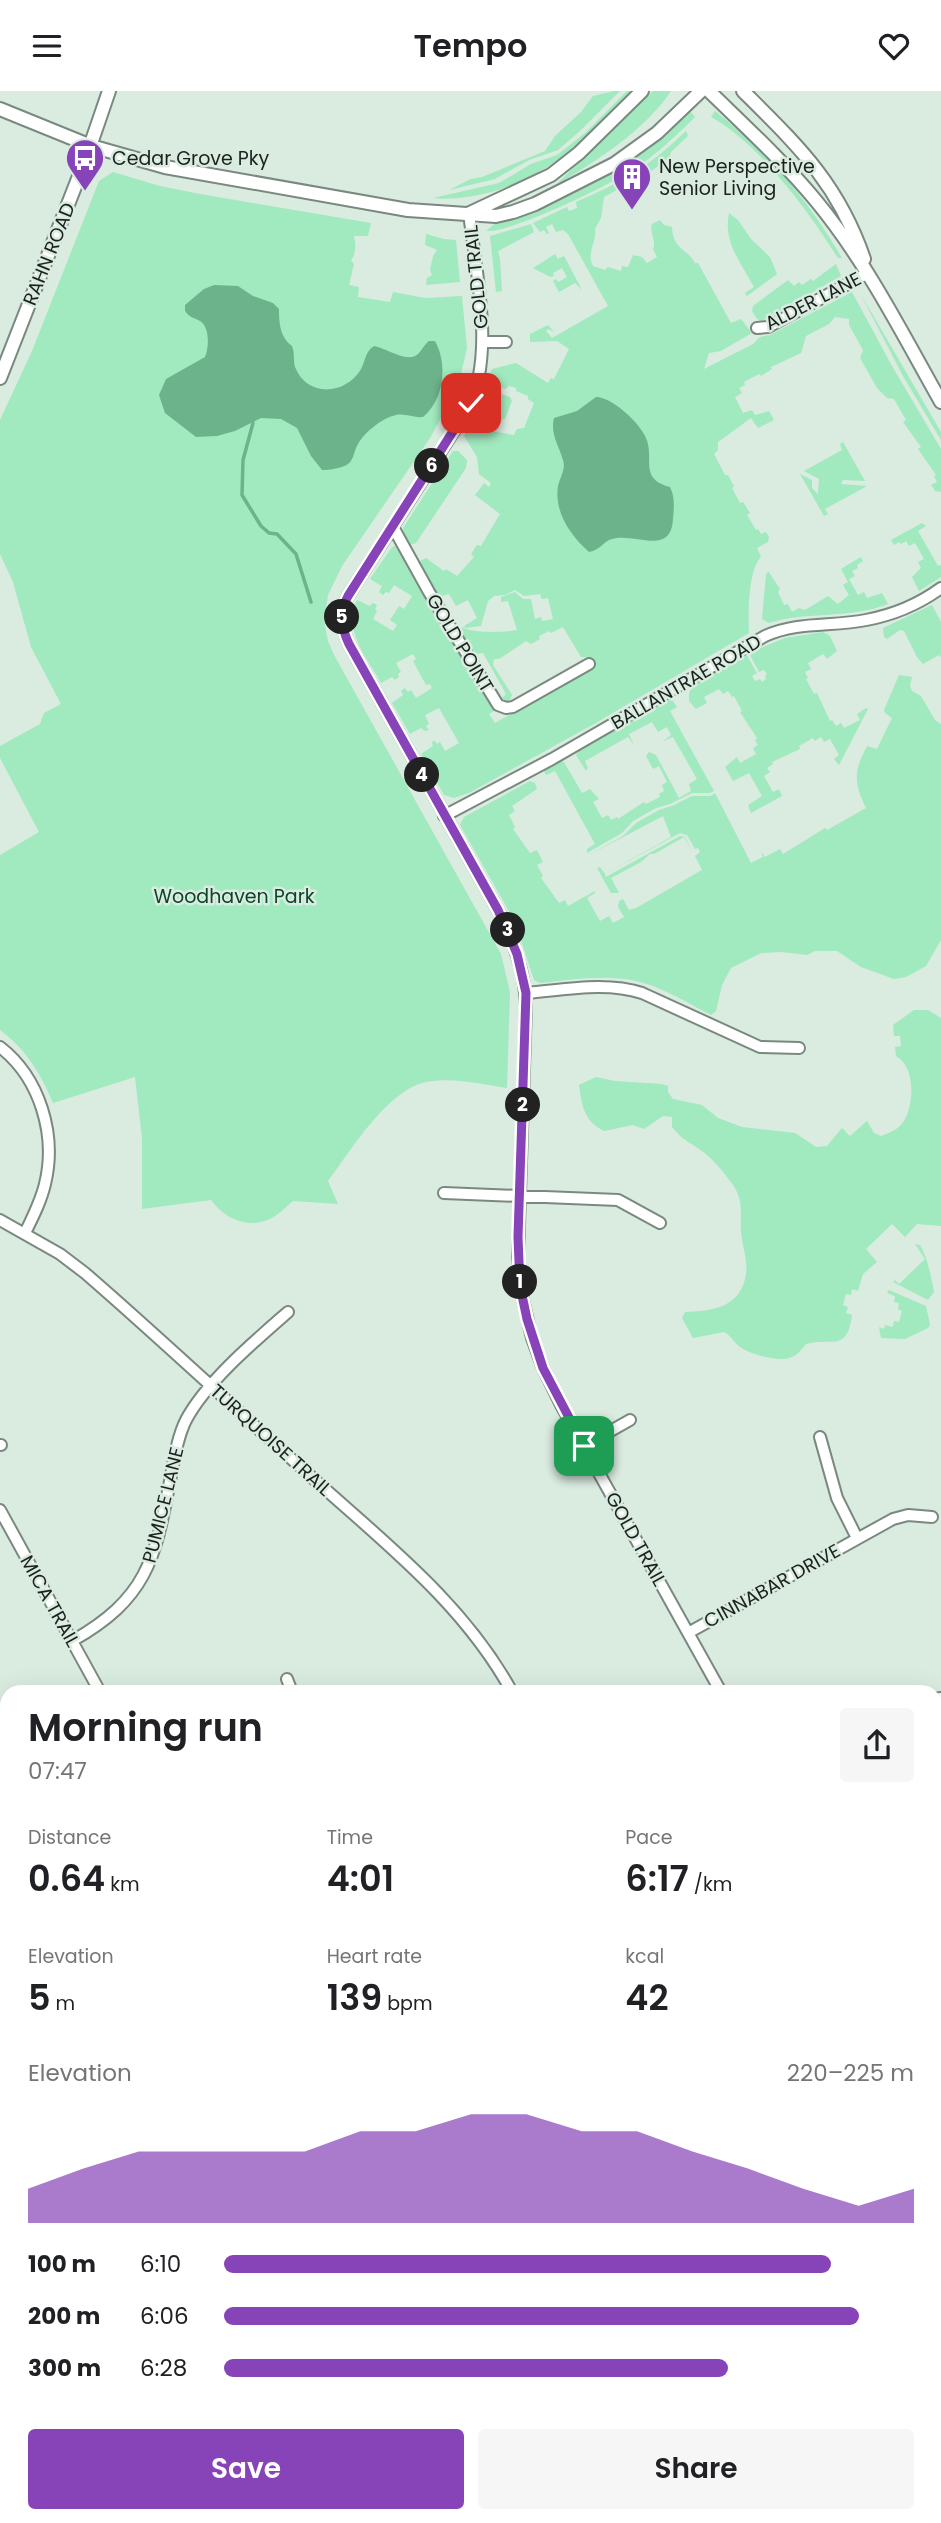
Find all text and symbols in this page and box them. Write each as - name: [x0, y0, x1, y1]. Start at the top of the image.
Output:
- text: Tempo: [414, 23, 527, 68]
- icon: menu: [28, 27, 66, 65]
- icon: heart: [875, 27, 913, 65]
- bus stop icon: Cedar Grove Pky: [64, 137, 106, 192]
- place label: Cedar Grove Pky: [112, 145, 270, 172]
- place label: New Perspective Senior Living: [659, 153, 815, 202]
- building icon: New Perspective Senior Living: [611, 156, 653, 211]
- street label: RAHN ROAD: [16, 199, 82, 309]
- street label: GOLD TRAIL: [457, 224, 495, 330]
- street label: ALDER LANE: [760, 265, 866, 337]
- pin: [441, 373, 501, 433]
- icon: check: [452, 384, 490, 422]
- pin: 6: [414, 449, 450, 483]
- text: 6: [425, 452, 438, 479]
- street label: GOLD POINT: [420, 589, 500, 697]
- pin: 5: [324, 599, 360, 635]
- text: 5: [335, 603, 348, 630]
- street label: BALLANTRAE ROAD: [606, 628, 766, 736]
- pin: 4: [404, 757, 440, 793]
- text: 4: [415, 761, 428, 788]
- park label: Woodhaven Park: [153, 883, 315, 910]
- pin: 3: [490, 913, 526, 947]
- text: 3: [502, 916, 513, 943]
- pin: 2: [505, 1087, 540, 1123]
- text: 2: [517, 1091, 528, 1118]
- pin: 1: [503, 1265, 538, 1299]
- text: 1: [516, 1268, 523, 1295]
- street label: TURQUOISE TRAIL: [204, 1378, 338, 1502]
- pin: [554, 1416, 614, 1476]
- icon: arrive: [565, 1427, 603, 1465]
- street label: PUMICE LANE: [136, 1444, 190, 1566]
- street label: GOLD TRAIL: [599, 1487, 673, 1591]
- street label: CINNABAR DRIVE: [699, 1537, 845, 1635]
- street label: MICA TRAIL: [14, 1550, 86, 1652]
- text: Morning run: [28, 1701, 263, 1754]
- button: share: [840, 1708, 914, 1782]
- text: 07:47: [28, 1755, 87, 1787]
- text: Distance: [28, 1824, 111, 1851]
- text: Time: [327, 1824, 373, 1851]
- text: Pace: [625, 1824, 673, 1851]
- text: 0.64: [28, 1854, 105, 1903]
- text: 4:01: [327, 1854, 394, 1903]
- text: 6:17: [625, 1854, 689, 1903]
- text: km: [105, 1871, 140, 1898]
- text: /km: [689, 1871, 732, 1898]
- text: Elevation: [28, 1943, 114, 1970]
- text: Heart rate: [327, 1943, 422, 1970]
- text: kcal: [625, 1943, 664, 1970]
- text: 5: [28, 1973, 51, 2022]
- text: 139: [327, 1973, 382, 2022]
- text: 42: [625, 1973, 669, 2022]
- text: m: [51, 1990, 75, 2017]
- text: bpm: [382, 1990, 433, 2017]
- text: Elevation: [28, 2057, 132, 2089]
- text: 220–225 m: [787, 2057, 914, 2089]
- text: 100 m: [28, 2248, 96, 2280]
- text: 6:10: [140, 2248, 181, 2280]
- text: 200 m: [28, 2300, 100, 2332]
- text: 6:06: [140, 2300, 189, 2332]
- text: 300 m: [28, 2352, 101, 2384]
- text: 6:28: [140, 2352, 187, 2384]
- button: Save: [28, 2429, 464, 2509]
- button: Share: [478, 2429, 914, 2509]

